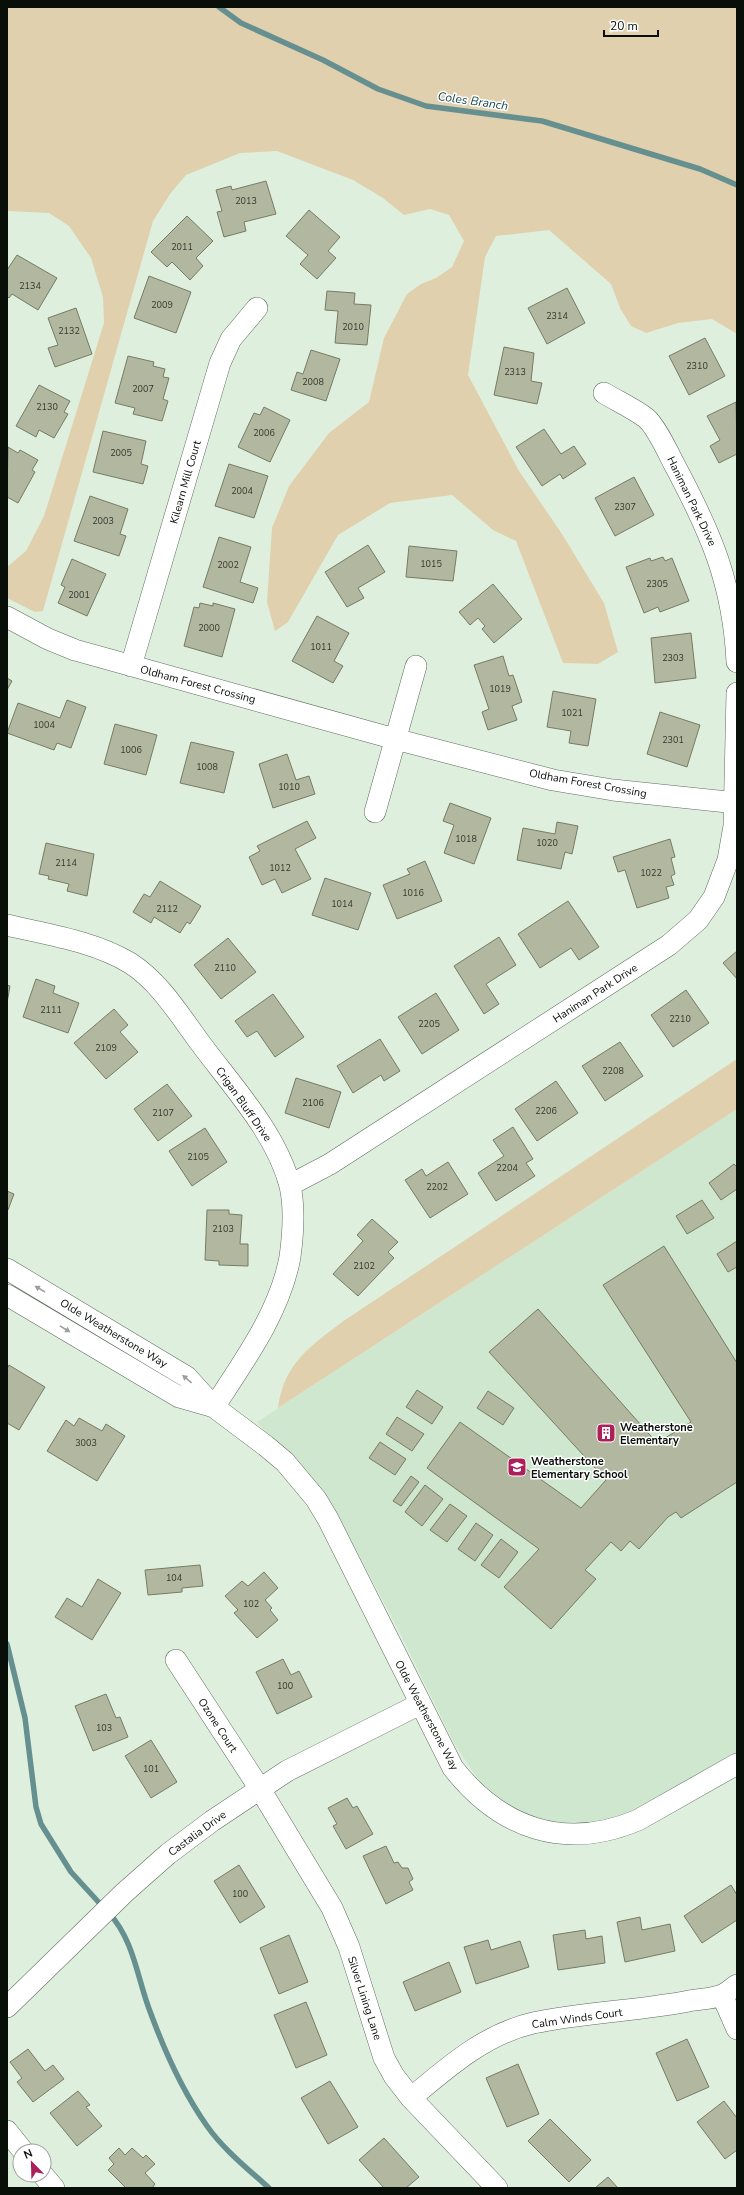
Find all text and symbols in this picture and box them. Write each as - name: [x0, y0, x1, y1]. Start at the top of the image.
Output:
- scale bar: [604, 12, 658, 38]
- text: 20 m: [610, 18, 638, 34]
- water label: Coles Branch: [437, 88, 509, 114]
- house number: 2013: [235, 195, 257, 207]
- house number: 2011: [171, 241, 193, 253]
- house number: 2134: [19, 280, 41, 292]
- house number: 2009: [151, 299, 173, 311]
- house number: 2314: [546, 310, 568, 322]
- house number: 2010: [342, 321, 364, 333]
- house number: 2132: [58, 325, 80, 337]
- house number: 2310: [686, 360, 708, 372]
- house number: 2313: [504, 366, 526, 378]
- house number: 2008: [302, 376, 324, 388]
- house number: 2007: [132, 383, 154, 395]
- house number: 2130: [36, 401, 58, 413]
- house number: 2006: [253, 427, 275, 439]
- street label: Kilearn Mill Court: [166, 439, 205, 526]
- house number: 2005: [110, 447, 132, 459]
- street label: Haniman Park Drive: [663, 454, 720, 549]
- house number: 2004: [231, 485, 253, 497]
- house number: 2307: [614, 501, 636, 513]
- house number: 2003: [92, 515, 114, 527]
- house number: 1015: [420, 558, 442, 570]
- house number: 2002: [217, 559, 239, 571]
- house number: 2305: [646, 578, 668, 590]
- house number: 2001: [68, 589, 90, 601]
- house number: 2000: [198, 622, 220, 634]
- house number: 1011: [310, 641, 332, 653]
- house number: 2303: [662, 652, 684, 664]
- street label: Oldham Forest Crossing: [138, 662, 257, 707]
- house number: 1019: [489, 683, 511, 695]
- house number: 1021: [561, 707, 583, 719]
- house number: 1004: [33, 719, 55, 731]
- house number: 2301: [662, 734, 684, 746]
- house number: 1006: [120, 744, 142, 756]
- house number: 1008: [196, 761, 218, 773]
- street label: Oldham Forest Crossing: [528, 766, 648, 801]
- house number: 1010: [278, 781, 300, 793]
- house number: 1018: [455, 833, 477, 845]
- house number: 1020: [536, 837, 558, 849]
- house number: 2114: [55, 857, 77, 869]
- house number: 1012: [269, 862, 291, 874]
- house number: 1022: [640, 867, 662, 879]
- house number: 1016: [402, 887, 424, 899]
- house number: 1014: [331, 898, 353, 910]
- house number: 2112: [156, 903, 178, 915]
- street label: Haniman Park Drive: [550, 960, 641, 1026]
- house number: 2110: [214, 962, 236, 974]
- house number: 2111: [40, 1004, 62, 1016]
- house number: 2210: [669, 1013, 691, 1025]
- house number: 2205: [418, 1018, 440, 1030]
- house number: 2109: [95, 1042, 117, 1054]
- street label: Crigan Bluff Drive: [212, 1064, 275, 1145]
- house number: 2208: [602, 1065, 624, 1077]
- house number: 2106: [302, 1097, 324, 1109]
- house number: 2206: [535, 1105, 557, 1117]
- house number: 2107: [152, 1107, 174, 1119]
- house number: 2105: [187, 1151, 209, 1163]
- house number: 2204: [496, 1162, 518, 1174]
- house number: 2202: [426, 1181, 448, 1193]
- house number: 2103: [212, 1223, 234, 1235]
- house number: 2102: [353, 1260, 375, 1272]
- one-way arrow: [35, 1285, 45, 1293]
- street label: Olde Weatherstone Way: [57, 1295, 170, 1372]
- one-way arrow: [60, 1325, 70, 1333]
- one-way arrow: [181, 1374, 192, 1383]
- place label: Weatherstone Elementary: [620, 1420, 693, 1448]
- building icon: Weatherstone Elementary: [595, 1422, 617, 1444]
- house number: 3003: [75, 1437, 97, 1449]
- place label: Weatherstone Elementary School: [531, 1454, 628, 1482]
- school or university icon: Weatherstone Elementary School: [506, 1456, 528, 1478]
- house number: 104: [166, 1572, 183, 1584]
- house number: 102: [243, 1598, 259, 1610]
- street label: Olde Weatherstone Way: [391, 1658, 462, 1773]
- house number: 100: [277, 1680, 293, 1692]
- street label: Ozone Court: [194, 1695, 241, 1755]
- house number: 103: [96, 1722, 112, 1734]
- house number: 101: [143, 1763, 159, 1775]
- street label: Castalia Drive: [165, 1807, 230, 1860]
- house number: 100: [232, 1888, 248, 1900]
- street label: Silver Lining Lane: [344, 1954, 385, 2042]
- street label: Calm Winds Court: [531, 2005, 623, 2032]
- north arrow: [12, 2143, 52, 2183]
- text: N: [22, 2146, 35, 2163]

